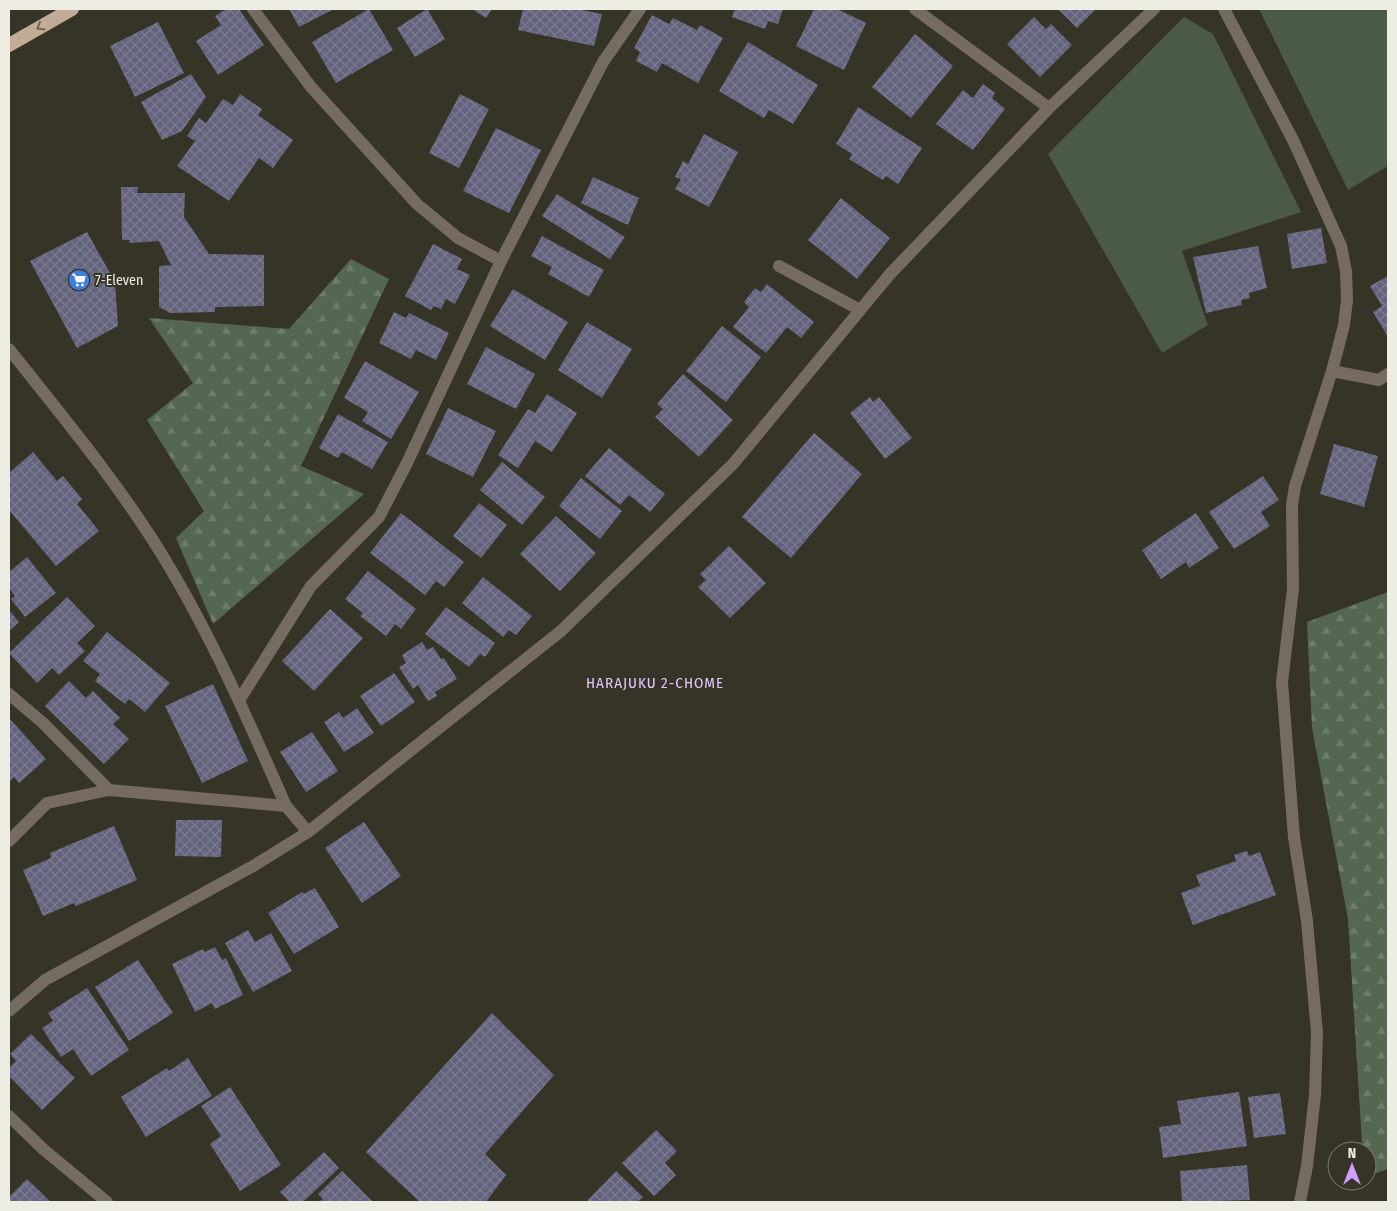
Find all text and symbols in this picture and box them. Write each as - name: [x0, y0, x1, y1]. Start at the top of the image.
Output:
- one-way arrow: [37, 20, 46, 30]
- supermarket icon: 7-Eleven: [67, 268, 91, 292]
- place label: 7-Eleven: [95, 272, 143, 289]
- district label: HARAJUKU 2-CHOME: [586, 674, 724, 692]
- north arrow: [1327, 1141, 1377, 1191]
- text: N: [1348, 1145, 1356, 1162]

